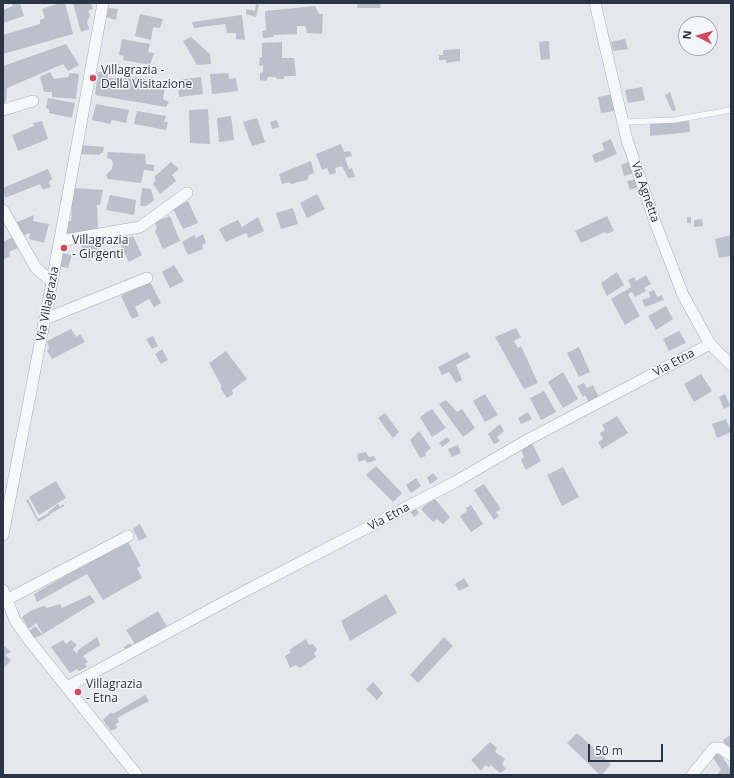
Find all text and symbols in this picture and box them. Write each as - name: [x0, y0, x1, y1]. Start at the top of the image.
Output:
- north arrow: [678, 16, 718, 56]
- text: N: [679, 30, 694, 40]
- place label: Villagrazia - Della Visitazione: [101, 64, 192, 92]
- marker: Villagrazia - Della Visitazione: [88, 73, 98, 83]
- street label: Via Agnetta: [628, 160, 662, 224]
- place label: Villagrazia - Girgenti: [72, 234, 128, 262]
- marker: Villagrazia - Girgenti: [59, 243, 69, 253]
- street label: Via Villagrazia: [34, 265, 62, 343]
- street label: Via Etna: [651, 346, 697, 380]
- street label: Via Etna: [366, 500, 412, 534]
- place label: Villagrazia - Etna: [86, 678, 142, 706]
- marker: Villagrazia - Etna: [73, 687, 83, 697]
- scale bar: [590, 736, 665, 762]
- text: 50 m: [595, 742, 623, 759]

